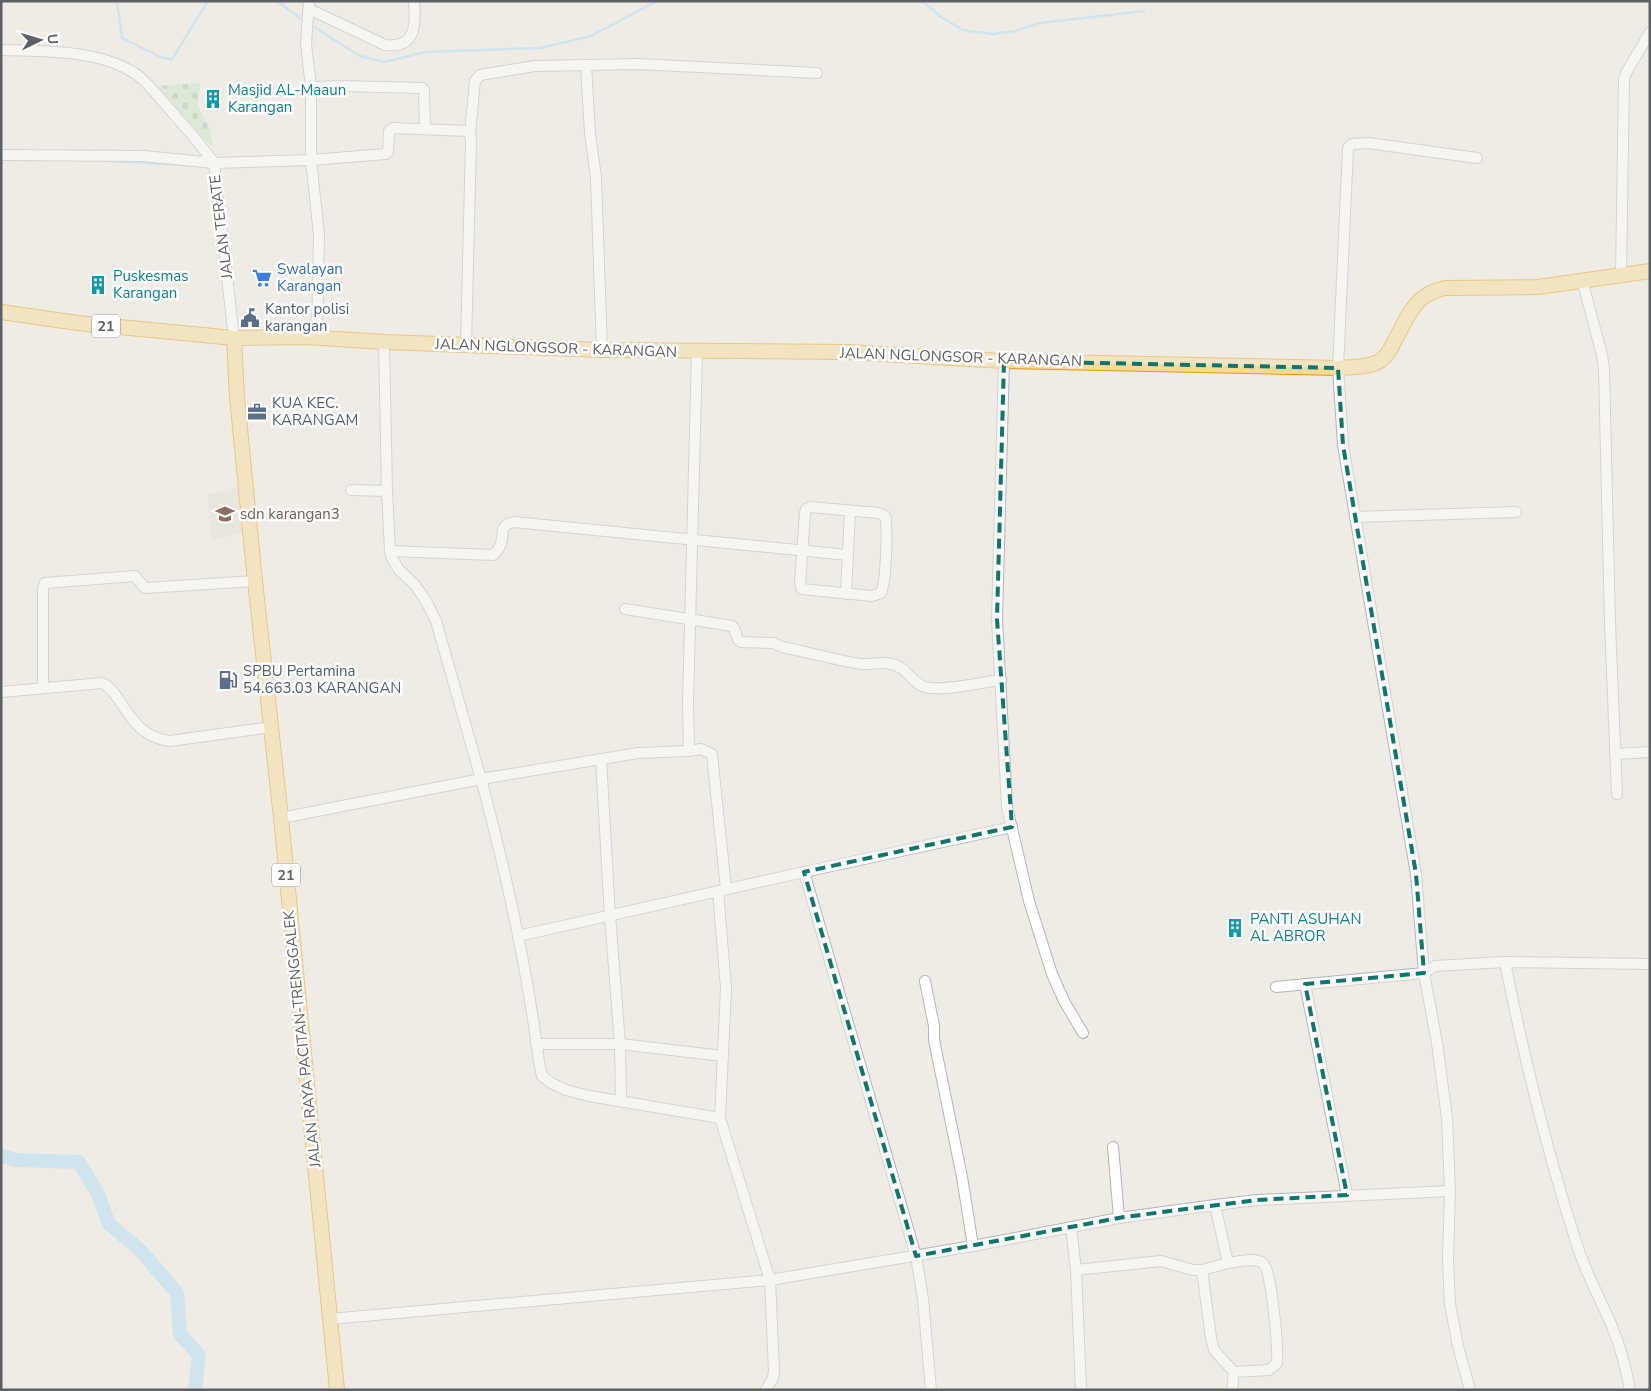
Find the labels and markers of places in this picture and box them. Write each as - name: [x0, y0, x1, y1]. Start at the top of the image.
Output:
- place label: Masjid AL-Maaun Karangan: [228, 80, 346, 117]
- building icon: Masjid AL-Maaun Karangan: [202, 88, 224, 110]
- place label: Swalayan Karangan: [277, 259, 343, 296]
- place label: Puskesmas Karangan: [113, 266, 189, 303]
- supermarket icon: Swalayan Karangan: [251, 267, 273, 289]
- building icon: Puskesmas Karangan: [87, 274, 109, 296]
- place label: Kantor polisi karangan: [265, 299, 349, 336]
- public building icon: Kantor polisi karangan: [239, 307, 261, 329]
- place label: KUA KEC. KARANGAM: [272, 393, 358, 430]
- office icon: KUA KEC. KARANGAM: [246, 401, 268, 423]
- school or university icon: sdn karangan3: [214, 503, 236, 525]
- place label: sdn karangan3: [240, 504, 340, 524]
- place label: SPBU Pertamina 54.663.03 KARANGAN: [243, 661, 401, 698]
- fuel station icon: SPBU Pertamina 54.663.03 KARANGAN: [217, 669, 239, 691]
- place label: PANTI ASUHAN AL ABROR: [1250, 909, 1362, 946]
- building icon: PANTI ASUHAN AL ABROR: [1224, 917, 1246, 939]

